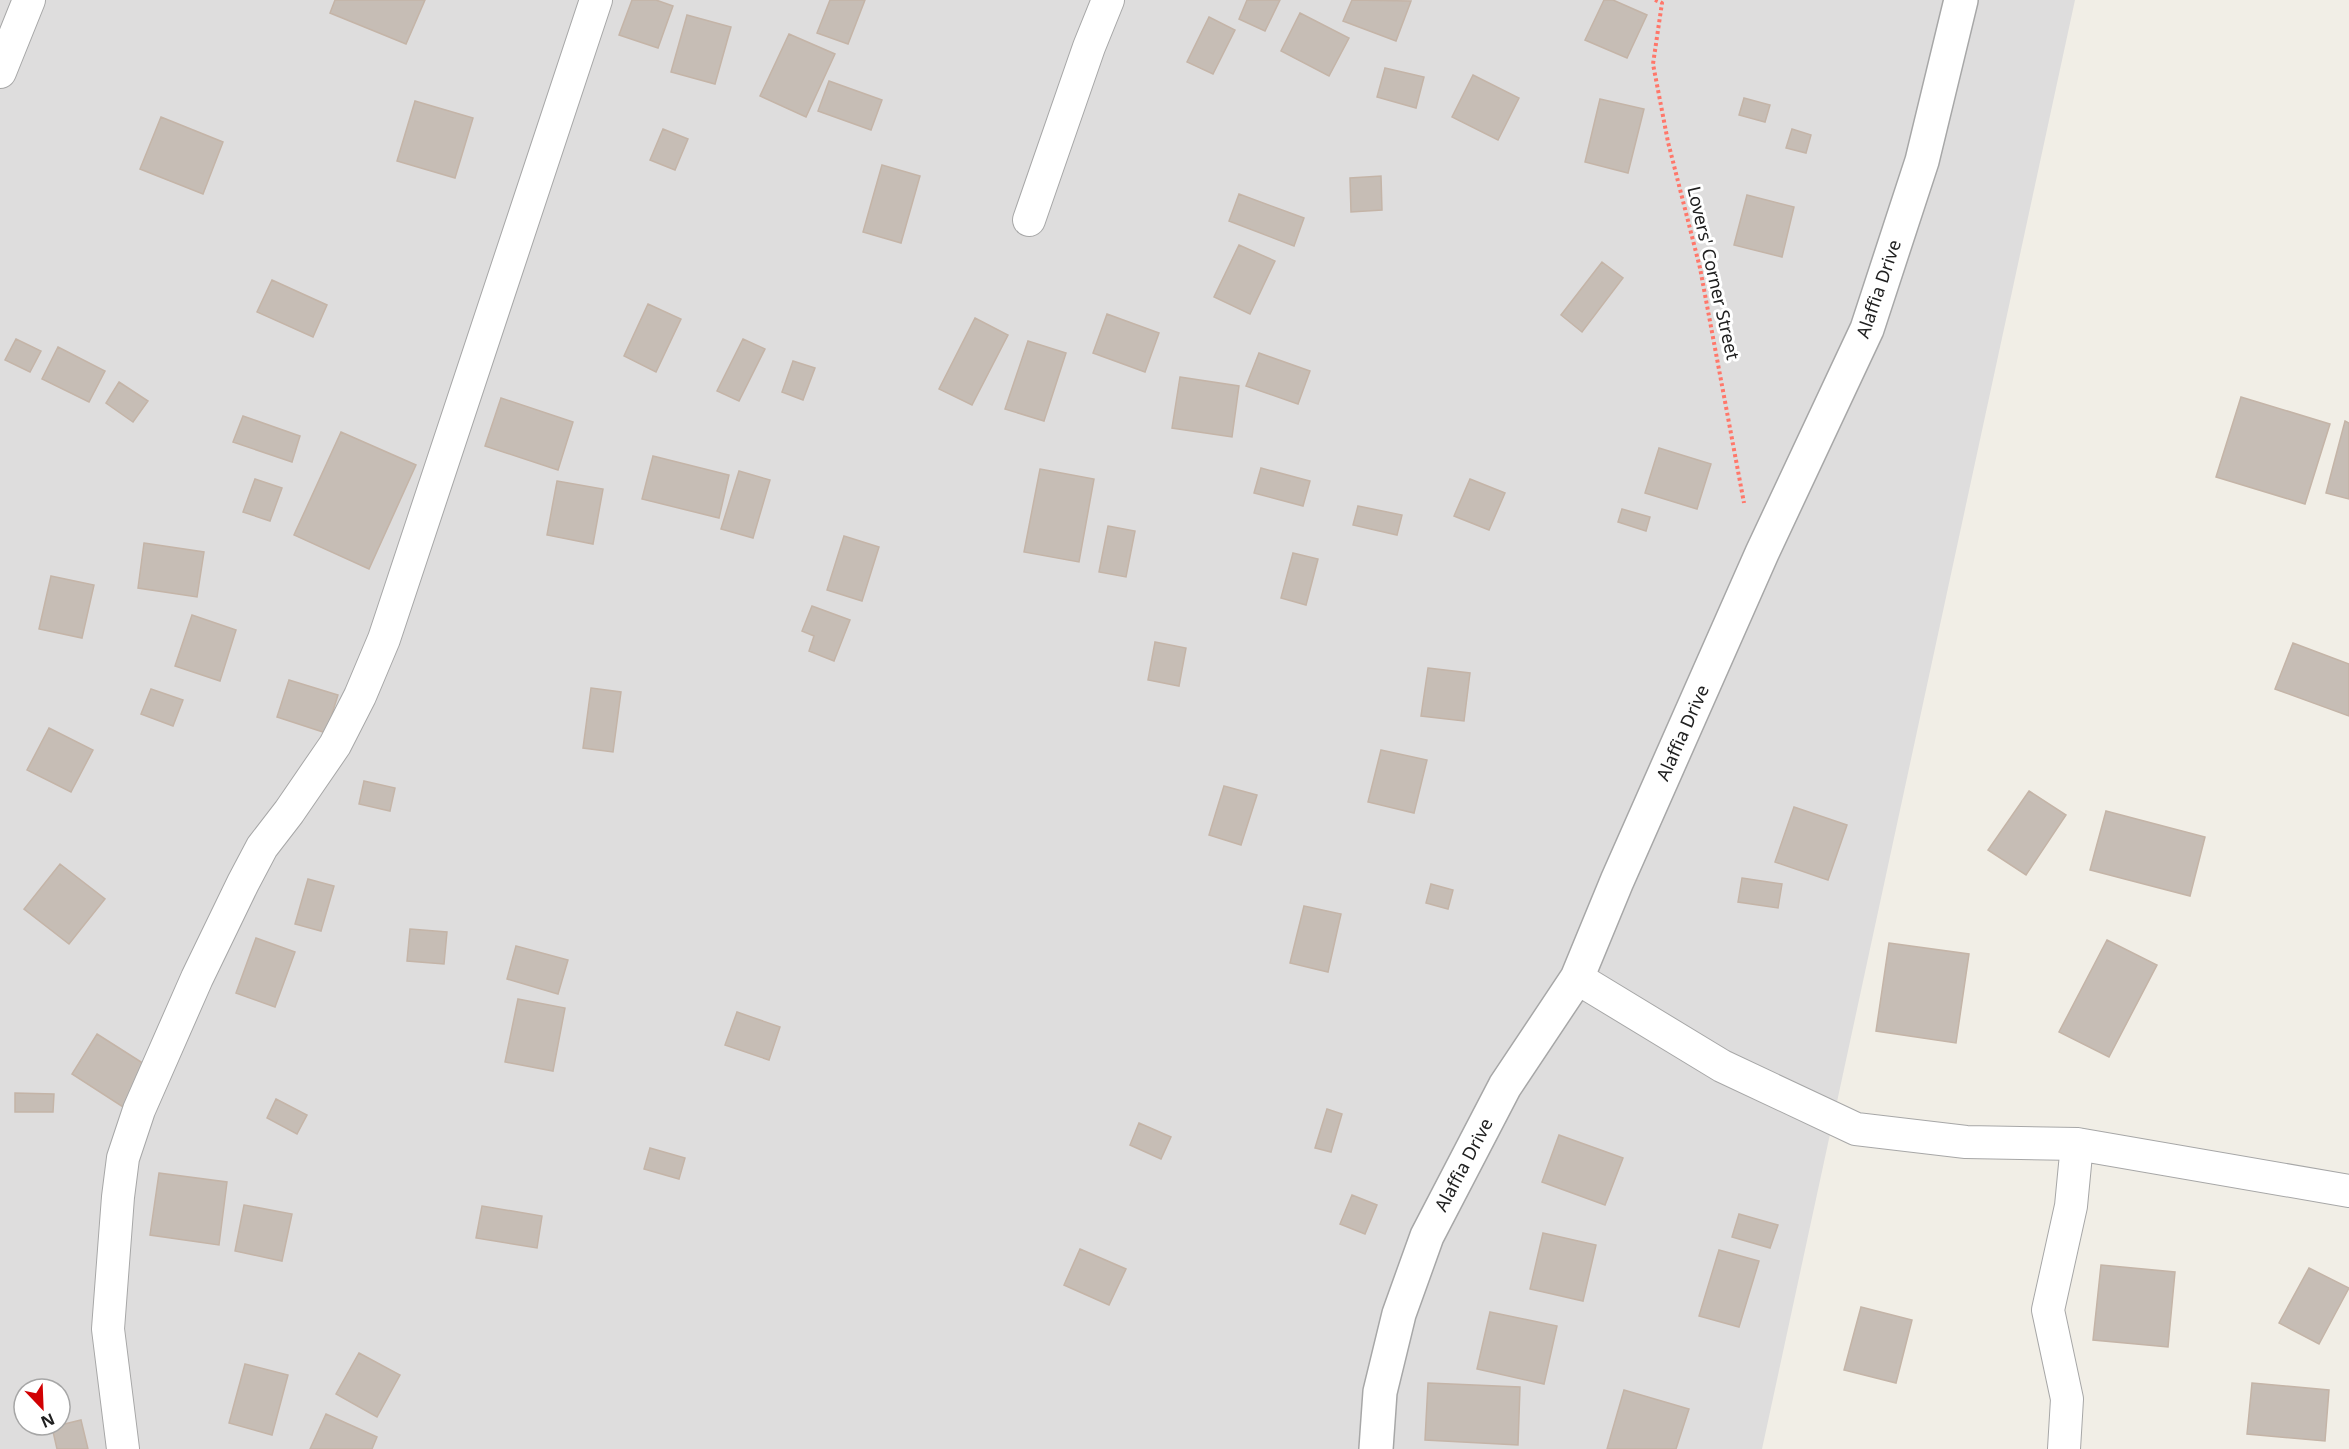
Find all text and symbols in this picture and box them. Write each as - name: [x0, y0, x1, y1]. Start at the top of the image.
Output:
- street label: Lovers' Corner Street: [1682, 184, 1746, 362]
- street label: Alaffia Drive: [1850, 236, 1906, 341]
- street label: Alaffia Drive: [1650, 681, 1714, 784]
- street label: Alaffia Drive: [1428, 1114, 1498, 1215]
- north arrow: [12, 1377, 72, 1437]
- text: N: [38, 1408, 58, 1433]

